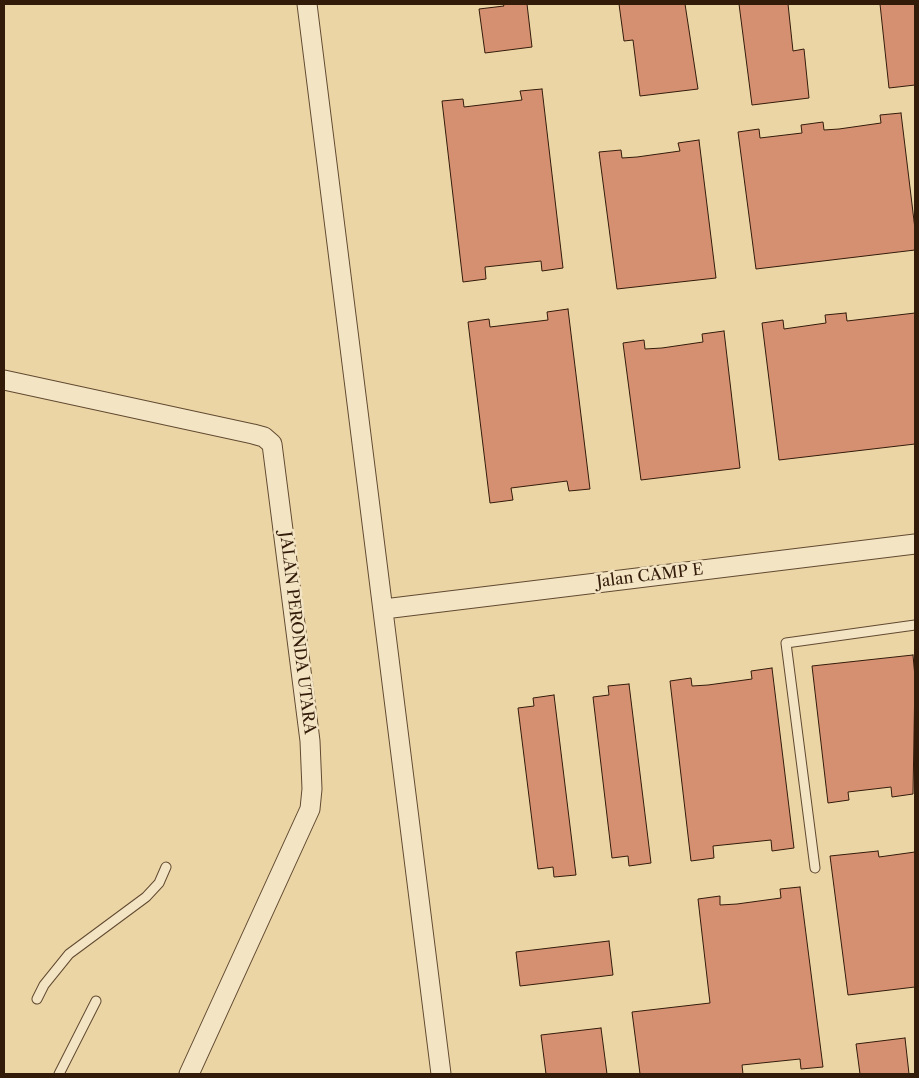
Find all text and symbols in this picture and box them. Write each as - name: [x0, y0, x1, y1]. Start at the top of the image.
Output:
- street label: JALAN PERONDA UTARA: [275, 531, 319, 735]
- street label: Jalan CAMP E: [595, 560, 705, 592]

